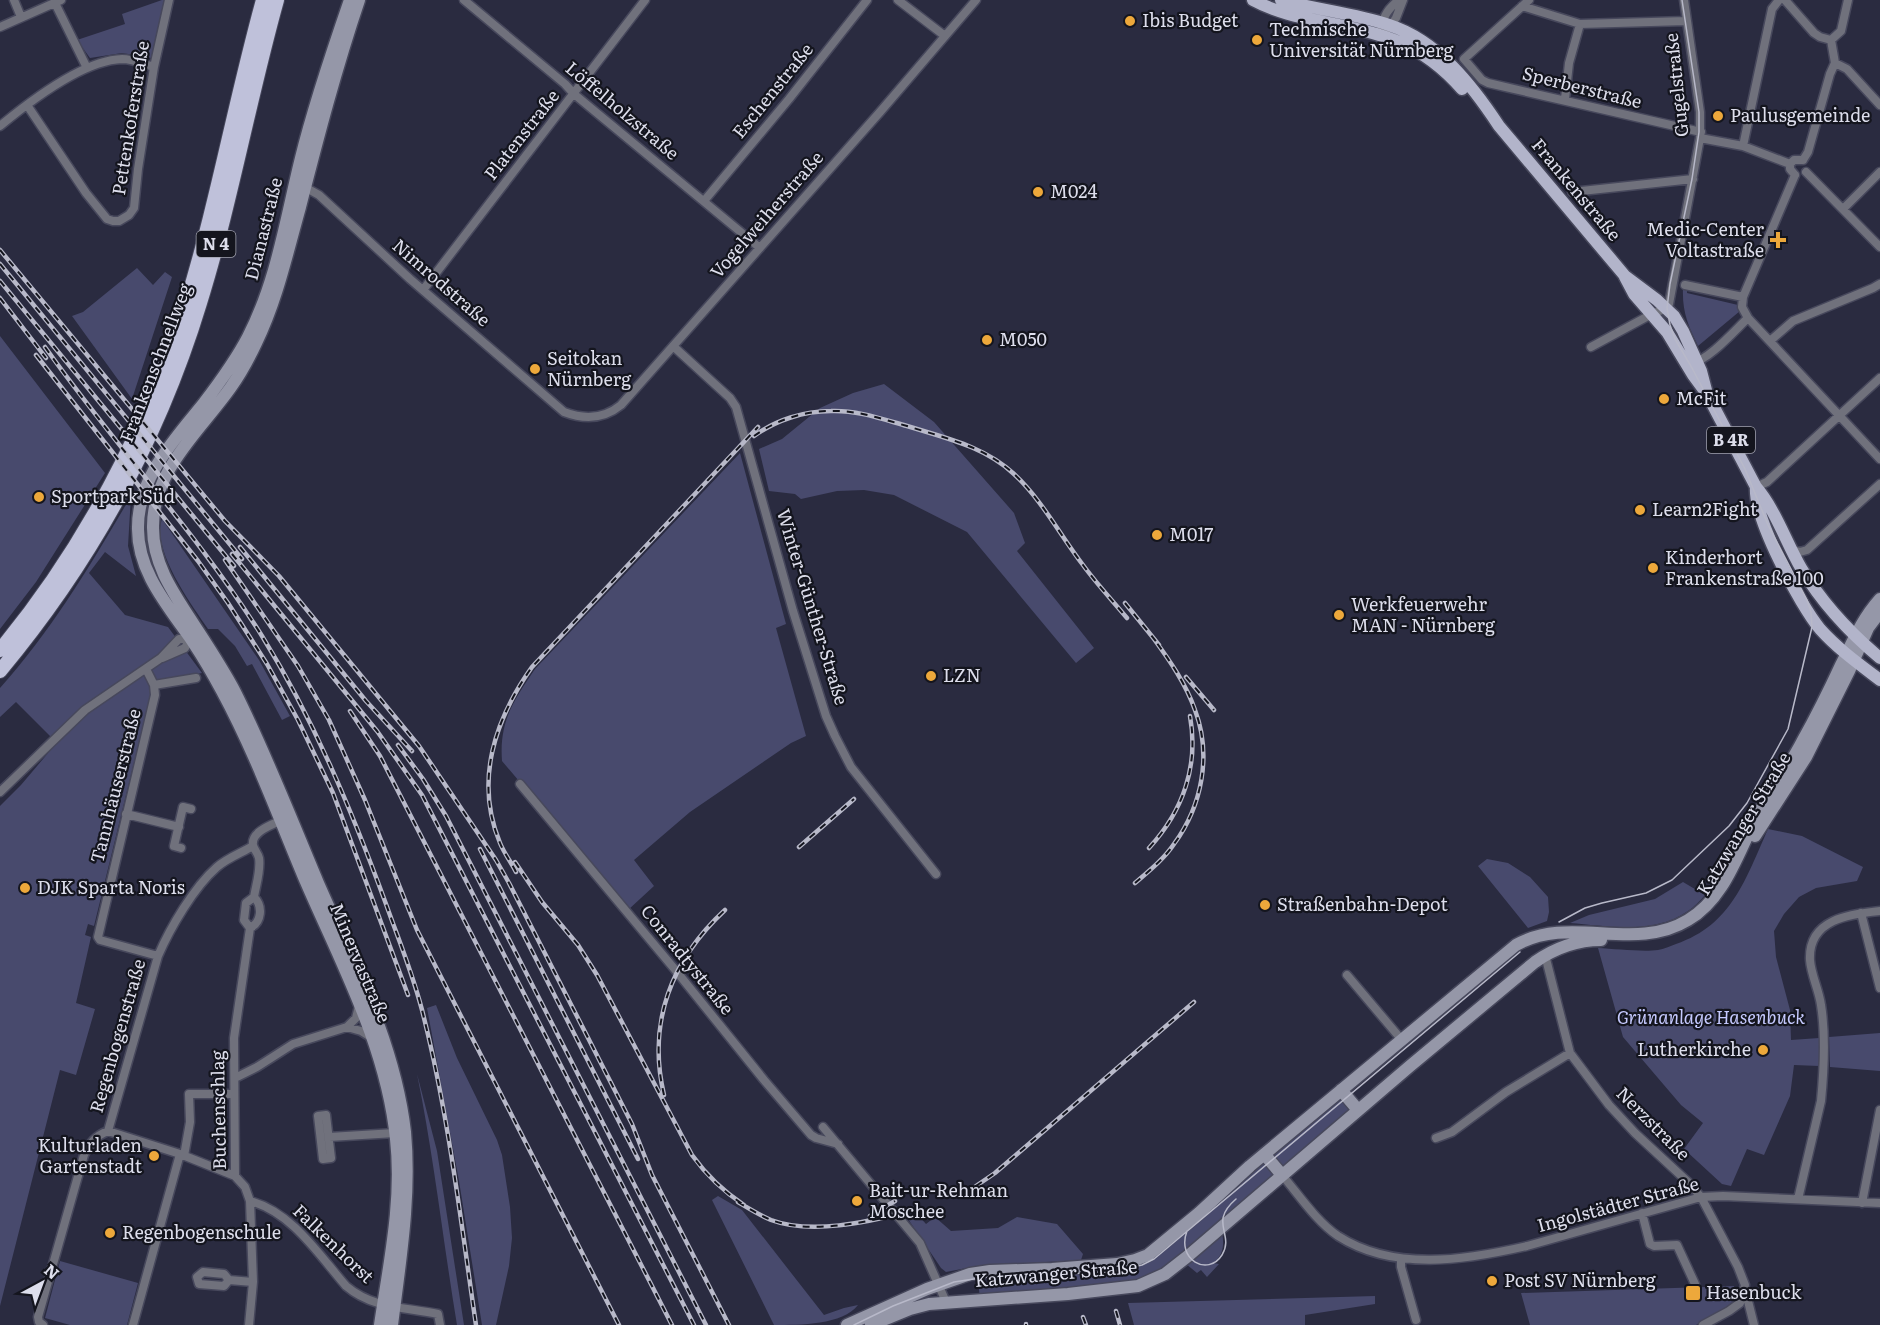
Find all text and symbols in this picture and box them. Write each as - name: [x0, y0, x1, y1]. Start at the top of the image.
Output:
- place label: Ibis Budget: [1142, 6, 1239, 33]
- marker: Ibis Budget: [1123, 14, 1137, 28]
- place label: Technische Universität Nürnberg: [1269, 15, 1454, 63]
- street label: Gugelstraße: [1657, 32, 1694, 138]
- marker: Technische Universität Nürnberg: [1250, 33, 1264, 47]
- street label: Eschenstraße: [725, 37, 819, 144]
- street label: Pettenkoferstraße: [104, 39, 155, 197]
- street label: Löffelholzstraße: [560, 54, 686, 166]
- street label: Sperberstraße: [1520, 59, 1645, 114]
- street label: Platenstraße: [477, 83, 565, 185]
- place label: Paulusgemeinde: [1730, 101, 1870, 128]
- marker: Paulusgemeinde: [1711, 109, 1725, 123]
- street label: Frankenstraße: [1526, 132, 1628, 246]
- street label: Vogelweiherstraße: [703, 144, 829, 284]
- street label: Dianastraße: [237, 174, 288, 283]
- place label: M024: [1050, 177, 1097, 204]
- marker: M024: [1031, 185, 1045, 199]
- place label: Medic-Center Voltastraße: [1647, 215, 1764, 263]
- road number: N 4: [196, 231, 236, 257]
- marker: Medic-Center Voltastraße: [1769, 231, 1787, 249]
- street label: Nimrodstraße: [387, 232, 497, 332]
- street label: Frankenschnellweg: [112, 278, 198, 446]
- place label: M050: [999, 325, 1047, 352]
- marker: M050: [980, 333, 994, 347]
- place label: Seitokan Nürnberg: [547, 344, 632, 392]
- marker: Seitokan Nürnberg: [528, 362, 542, 376]
- place label: McFit: [1676, 384, 1727, 411]
- marker: McFit: [1657, 392, 1671, 406]
- road number: B 4R: [1707, 427, 1755, 453]
- place label: Sportpark Süd: [51, 482, 175, 509]
- marker: Sportpark Süd: [32, 490, 46, 504]
- place label: Learn2Fight: [1652, 495, 1758, 522]
- marker: Learn2Fight: [1633, 503, 1647, 517]
- street label: Winter-Günther-Straße: [771, 505, 856, 708]
- place label: M017: [1169, 520, 1213, 547]
- marker: M017: [1150, 528, 1164, 542]
- place label: Kinderhort Frankenstraße 100: [1665, 543, 1824, 591]
- marker: Kinderhort Frankenstraße 100: [1646, 561, 1660, 575]
- place label: Werkfeuerwehr MAN - Nürnberg: [1351, 590, 1496, 638]
- marker: Werkfeuerwehr MAN - Nürnberg: [1332, 608, 1346, 622]
- place label: LZN: [943, 661, 981, 688]
- marker: LZN: [924, 669, 938, 683]
- street label: Tannhäuserstraße: [82, 706, 147, 866]
- street label: Katzwanger Straße: [1689, 746, 1796, 900]
- place label: DJK Sparta Noris: [37, 873, 185, 900]
- marker: DJK Sparta Noris: [18, 881, 32, 895]
- place label: Straßenbahn-Depot: [1277, 890, 1448, 917]
- street label: Minervastraße: [324, 898, 399, 1027]
- street label: Conradtystraße: [635, 898, 741, 1020]
- marker: Straßenbahn-Depot: [1258, 898, 1272, 912]
- street label: Regenbogenstraße: [82, 956, 151, 1116]
- park label: Grünanlage Hasenbuck: [1617, 1003, 1805, 1030]
- place label: Lutherkirche: [1637, 1035, 1751, 1062]
- marker: Lutherkirche: [1756, 1043, 1770, 1057]
- street label: Buchenschlag: [203, 1049, 232, 1170]
- street label: Nerzstraße: [1611, 1080, 1697, 1166]
- place label: Kulturladen Gartenstadt: [38, 1131, 143, 1179]
- marker: Kulturladen Gartenstadt: [147, 1149, 161, 1163]
- street label: Ingolstädter Straße: [1534, 1169, 1701, 1238]
- place label: Bait-ur-Rehman Moschee: [869, 1176, 1008, 1224]
- marker: Bait-ur-Rehman Moschee: [850, 1194, 864, 1208]
- street label: Falkenhorst: [287, 1197, 381, 1289]
- place label: Regenbogenschule: [122, 1218, 281, 1245]
- marker: Regenbogenschule: [103, 1226, 117, 1240]
- street label: Katzwanger Straße: [973, 1252, 1138, 1293]
- north arrow: [12, 1253, 72, 1313]
- text: N: [40, 1257, 65, 1284]
- place label: Post SV Nürnberg: [1504, 1266, 1657, 1293]
- marker: Post SV Nürnberg: [1485, 1274, 1499, 1288]
- place label: Hasenbuck: [1706, 1278, 1802, 1305]
- marker: Hasenbuck: [1684, 1284, 1702, 1302]

